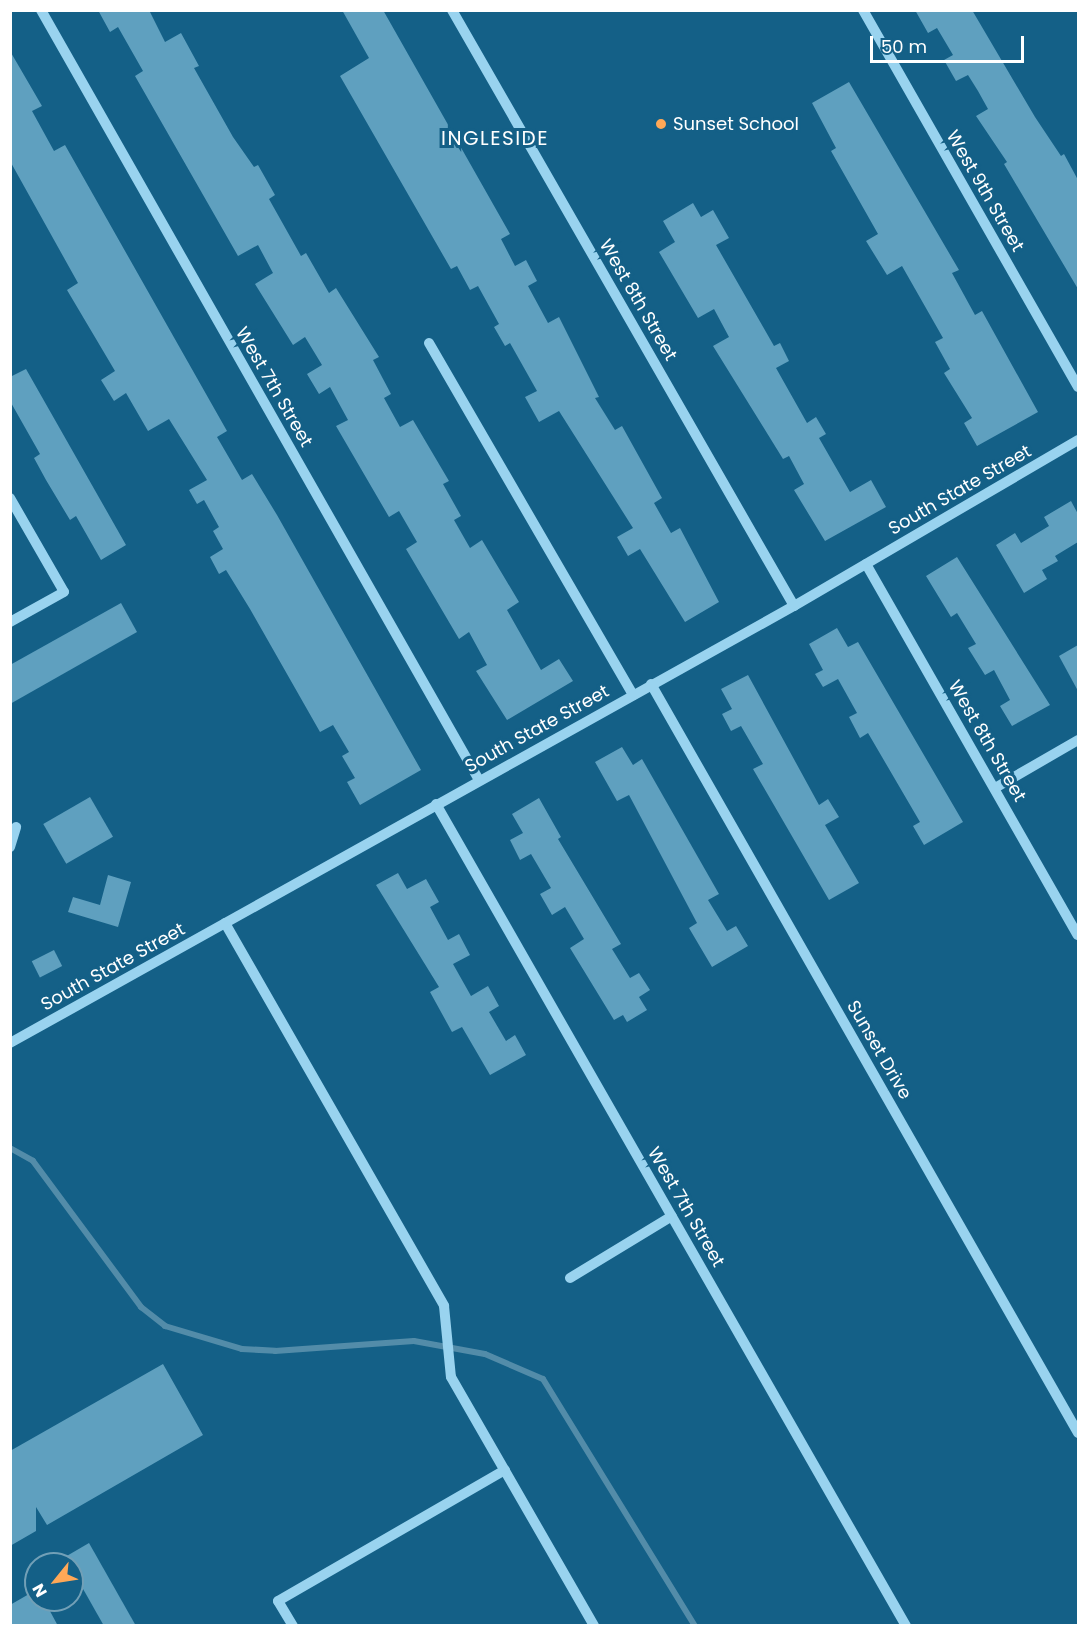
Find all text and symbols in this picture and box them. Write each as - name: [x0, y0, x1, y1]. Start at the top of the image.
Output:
- scale bar: [873, 24, 1028, 62]
- text: 50 m: [881, 34, 927, 59]
- place label: Sunset School: [673, 113, 799, 135]
- marker: Sunset School: [654, 117, 668, 131]
- district label: INGLESIDE: [441, 126, 549, 150]
- street label: West 9th Street: [942, 127, 1028, 255]
- street label: West 8th Street: [595, 236, 681, 364]
- street label: West 7th Street: [231, 323, 317, 451]
- street label: South State Street: [885, 440, 1035, 540]
- street label: West 8th Street: [944, 677, 1030, 805]
- street label: South State Street: [461, 681, 613, 777]
- street label: South State Street: [37, 919, 189, 1015]
- street label: Sunset Drive: [842, 997, 916, 1103]
- street label: West 7th Street: [643, 1143, 729, 1271]
- north arrow: [24, 1552, 84, 1612]
- text: N: [27, 1579, 53, 1601]

